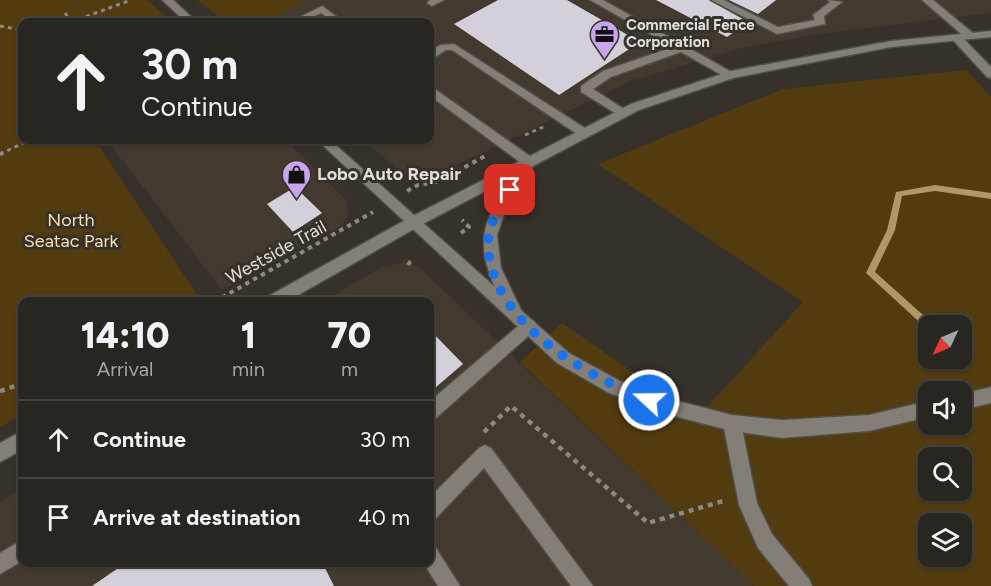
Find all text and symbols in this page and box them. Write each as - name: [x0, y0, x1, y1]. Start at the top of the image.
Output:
- place label: Commercial Fence Corporation: [626, 16, 755, 51]
- office icon: Commercial Fence Corporation: [589, 18, 621, 60]
- text: 30 m: [141, 39, 238, 90]
- icon: ahead: [42, 42, 120, 120]
- text: Continue: [141, 90, 253, 123]
- shop icon: Lobo Auto Repair: [280, 158, 312, 200]
- place label: Lobo Auto Repair: [317, 163, 461, 185]
- pin: [484, 164, 535, 215]
- icon: arrive: [493, 173, 526, 206]
- park label: North Seatac Park: [24, 209, 118, 252]
- street label: Westside Trail: [222, 215, 330, 289]
- text: 14:10: [81, 314, 169, 357]
- text: 1: [241, 314, 256, 357]
- text: 70: [328, 314, 371, 357]
- north arrow: [918, 315, 972, 369]
- map controls: [918, 315, 972, 567]
- text: Arrival: [97, 357, 153, 381]
- text: min: [232, 357, 265, 381]
- text: m: [341, 357, 358, 381]
- position arrow: [617, 368, 681, 432]
- button: sound: [918, 381, 972, 435]
- icon: ahead: [42, 423, 75, 456]
- text: Continue: [93, 426, 186, 453]
- text: 30 m: [360, 426, 410, 453]
- button: search: [918, 447, 972, 501]
- icon: arrive: [42, 501, 75, 534]
- text: Arrive at destination: [93, 504, 301, 531]
- text: 40 m: [358, 504, 410, 531]
- button: layers: [918, 513, 972, 567]

